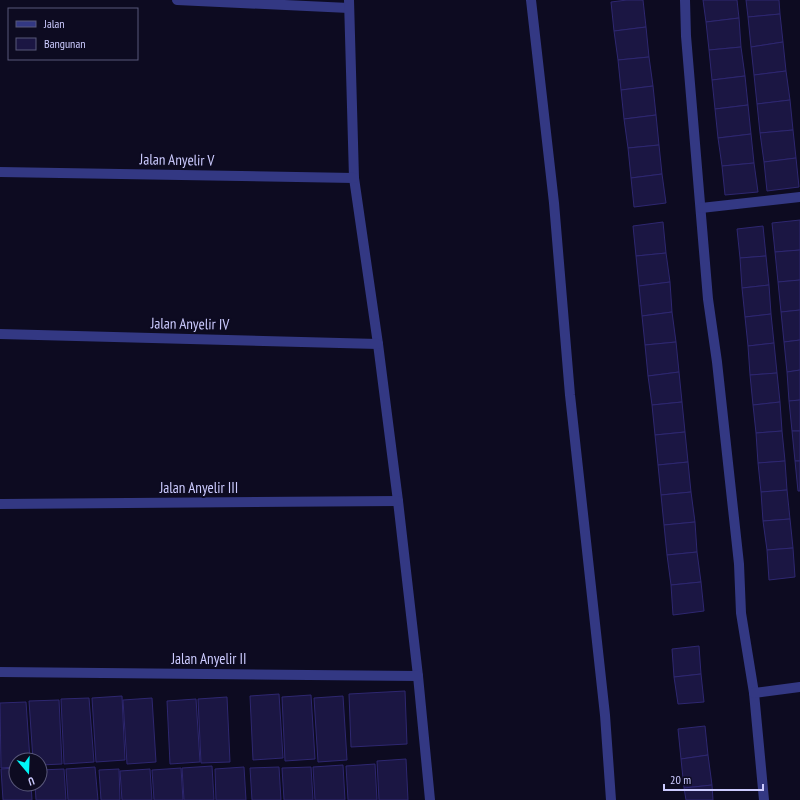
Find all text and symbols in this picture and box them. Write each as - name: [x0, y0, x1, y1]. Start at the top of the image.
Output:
- legend: [8, 8, 138, 60]
- text: Jalan: [43, 16, 65, 31]
- text: Bangunan: [44, 36, 85, 51]
- street label: Jalan Anyelir V: [139, 149, 215, 170]
- street label: Jalan Anyelir IV: [150, 313, 229, 334]
- street label: Jalan Anyelir III: [159, 478, 238, 497]
- street label: Jalan Anyelir II: [170, 649, 247, 668]
- north arrow: [8, 752, 48, 792]
- scale bar: [664, 766, 763, 792]
- text: 20 m: [670, 772, 691, 787]
- text: U: [26, 774, 36, 789]

